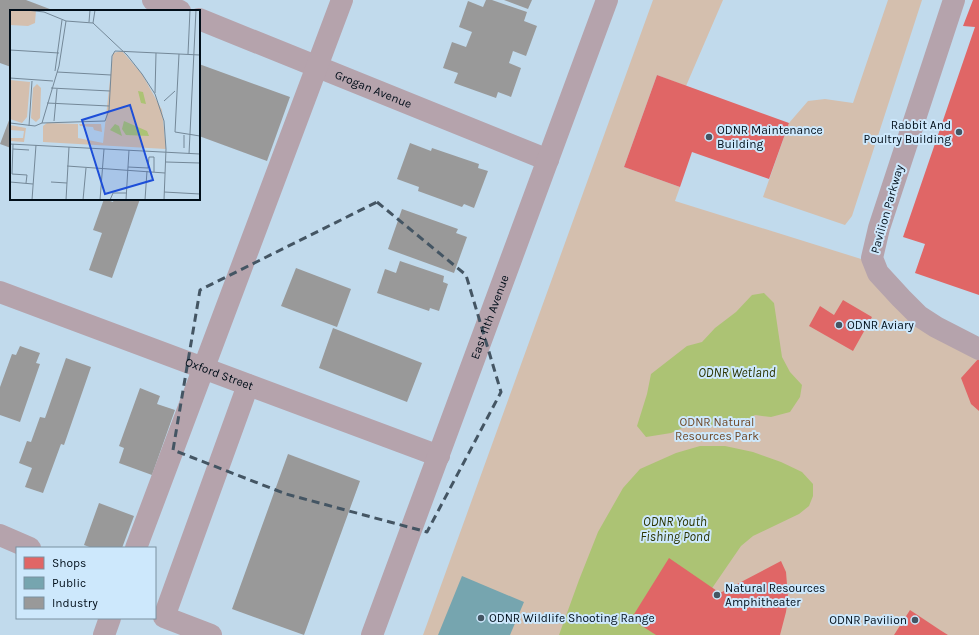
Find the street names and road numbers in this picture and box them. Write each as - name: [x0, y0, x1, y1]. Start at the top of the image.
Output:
- street label: Grogan Avenue: [333, 68, 414, 111]
- street label: Pavilion Parkway: [868, 163, 906, 255]
- street label: East 11th Avenue: [468, 273, 512, 361]
- street label: Oxford Street: [183, 355, 256, 393]

